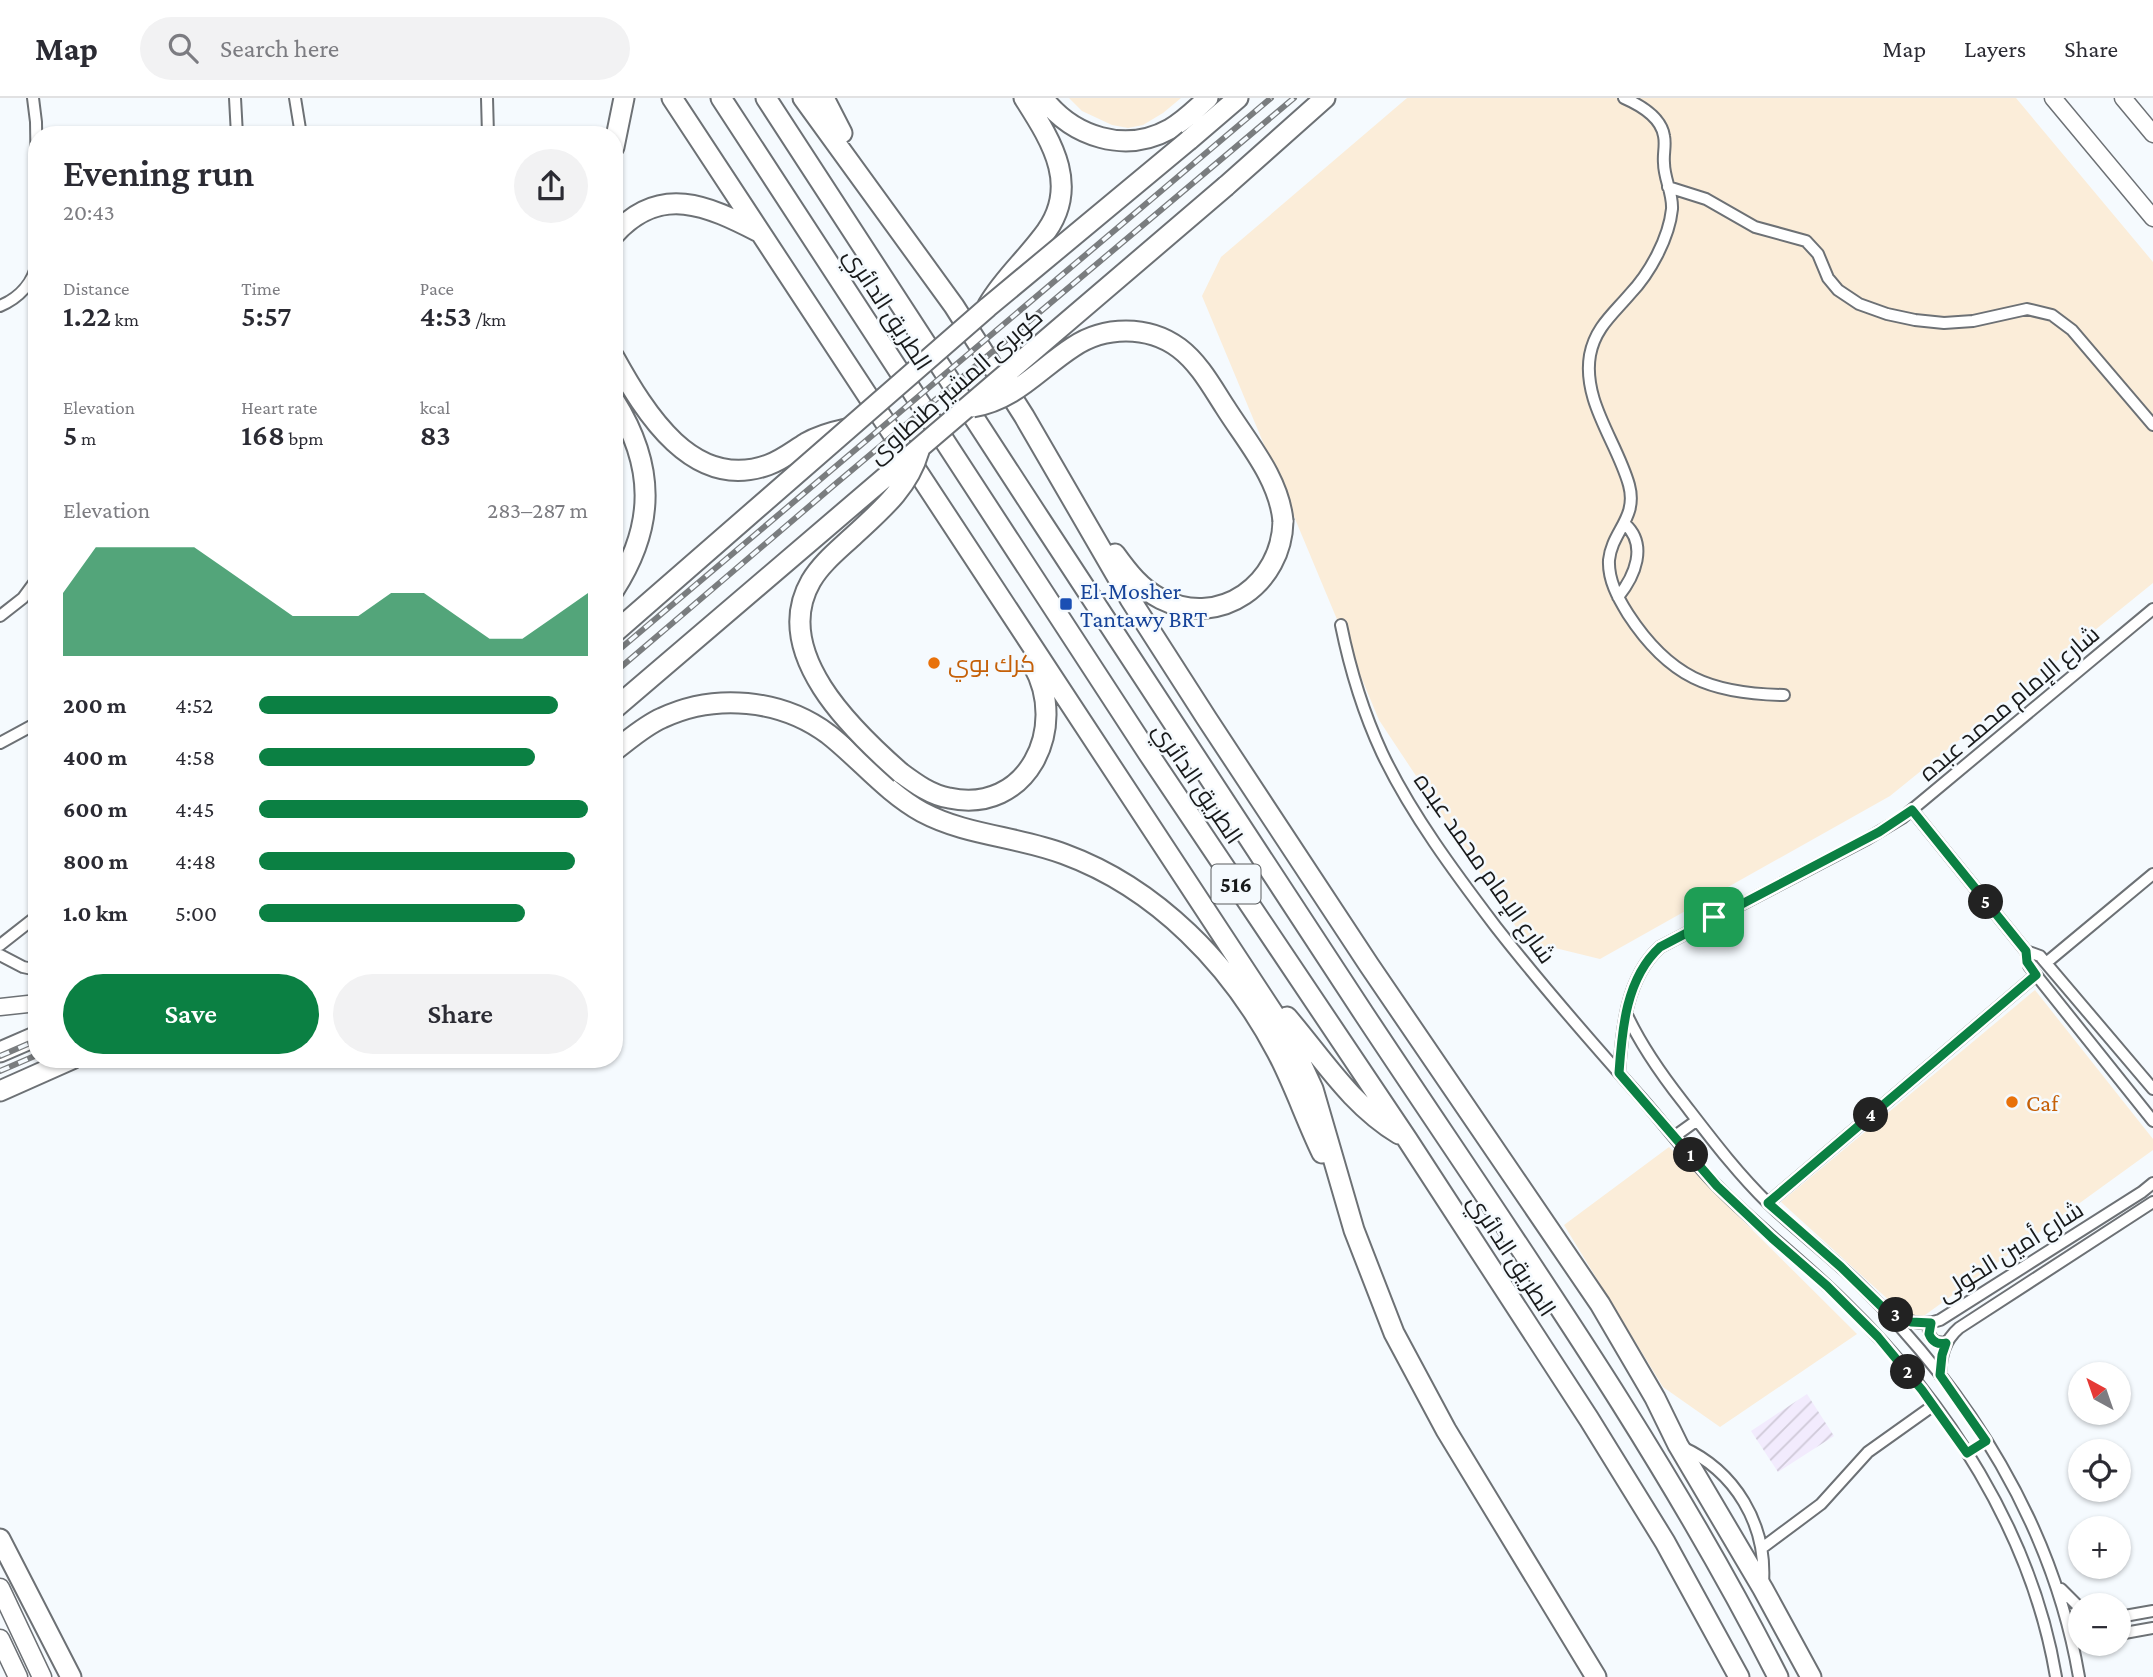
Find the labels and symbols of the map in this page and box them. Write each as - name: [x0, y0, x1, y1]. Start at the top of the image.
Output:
- street label: الطريق الدائري: [834, 243, 937, 378]
- street label: كوبرى المشير طنطاوى: [862, 303, 1048, 470]
- place label: El-Mosher Tantawy BRT: [1080, 577, 1207, 632]
- marker: El-Mosher Tantawy BRT: [1058, 596, 1074, 612]
- street label: شارع الإمام محمد عبده: [1914, 620, 2106, 788]
- place label: كرك بوي: [948, 650, 1035, 682]
- marker: كرك بوي: [926, 655, 942, 671]
- street label: الطريق الدائري: [1144, 717, 1248, 851]
- street label: شارع الإمام محمد عبده: [1407, 768, 1561, 970]
- road number: 516: [1212, 864, 1260, 904]
- pin: 5: [1968, 884, 2004, 920]
- pin: [1684, 887, 1744, 947]
- place label: Caf: [2026, 1089, 2060, 1116]
- marker: Caf: [2004, 1094, 2020, 1110]
- pin: 4: [1854, 1098, 1888, 1132]
- pin: 1: [1674, 1138, 1708, 1172]
- street label: الطريق الدائري: [1458, 1189, 1561, 1324]
- street label: شارع أمين الخولى: [1931, 1194, 2090, 1309]
- pin: 3: [1878, 1298, 1913, 1332]
- pin: 2: [1890, 1354, 1926, 1390]
- north arrow: [2068, 1362, 2132, 1424]

